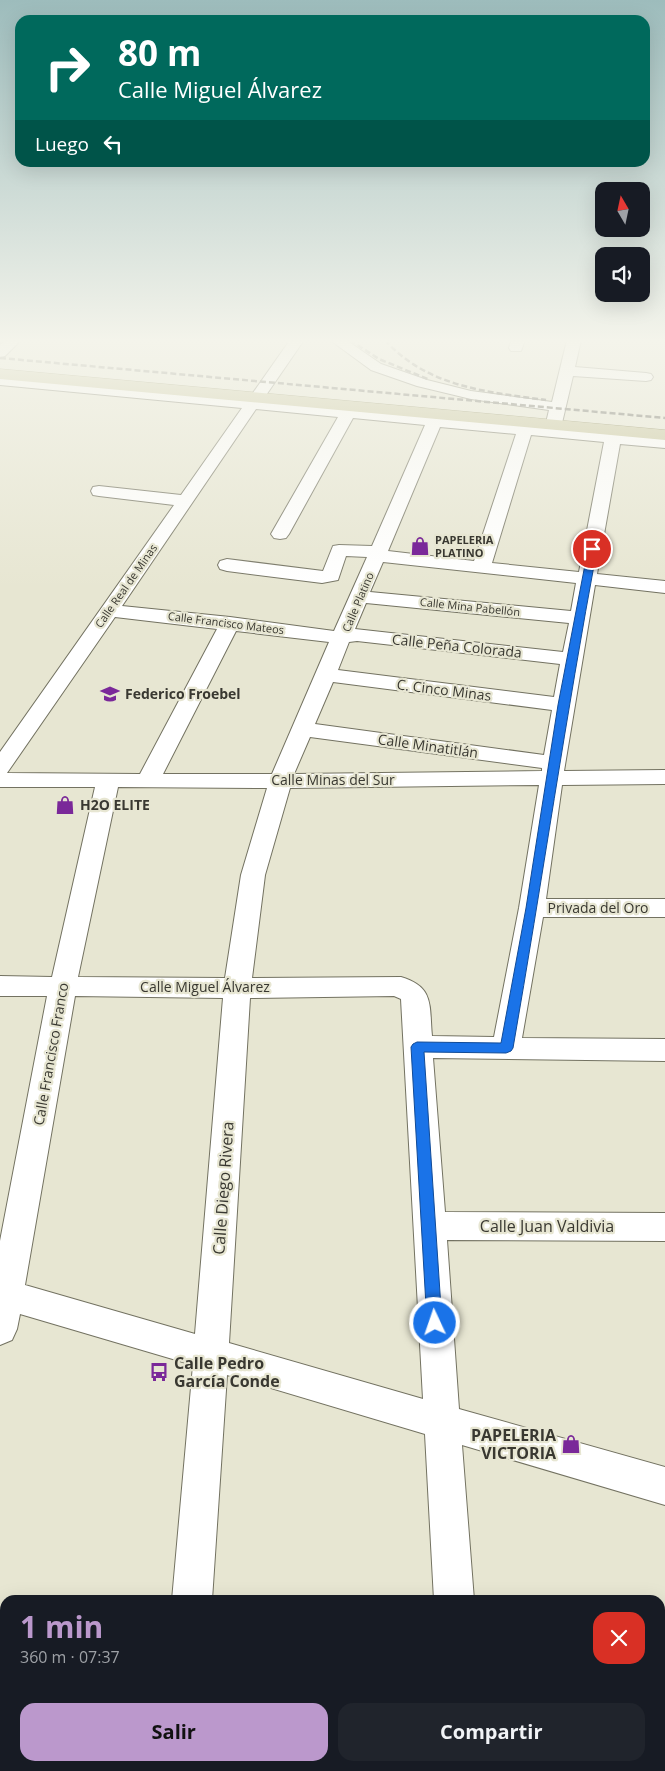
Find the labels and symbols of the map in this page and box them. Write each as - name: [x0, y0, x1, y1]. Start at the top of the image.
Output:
- north arrow: [595, 182, 650, 238]
- pin: [571, 528, 613, 570]
- place label: PAPELERIA PLATINO: [435, 532, 494, 560]
- shop icon: PAPELERIA PLATINO: [409, 535, 431, 557]
- street label: Calle Real de Minas: [91, 541, 160, 631]
- street label: Calle Platino: [338, 569, 377, 634]
- street label: Calle Mina Pabellón: [419, 594, 521, 619]
- street label: Calle Francisco Mateos: [167, 608, 285, 637]
- street label: Calle Peña Colorada: [391, 629, 523, 662]
- street label: C. Cinco Minas: [396, 674, 493, 705]
- school or university icon: Federico Froebel: [99, 683, 121, 705]
- place label: Federico Froebel: [125, 684, 241, 703]
- street label: Calle Minatitlán: [377, 729, 479, 762]
- street label: Calle Minas del Sur: [271, 770, 395, 789]
- shop icon: H2O ELITE: [54, 794, 76, 816]
- place label: H2O ELITE: [80, 795, 150, 814]
- street label: Privada del Oro: [547, 898, 649, 917]
- street label: Calle Miguel Álvarez: [140, 977, 270, 996]
- street label: Calle Francisco Franco: [29, 981, 72, 1127]
- street label: Calle Diego Rivera: [207, 1121, 239, 1255]
- street label: Calle Juan Valdivia: [480, 1215, 614, 1237]
- position arrow: [408, 1296, 460, 1348]
- place label: Calle Pedro García Conde: [174, 1352, 280, 1392]
- bus stop icon: Calle Pedro García Conde: [148, 1361, 170, 1383]
- place label: PAPELERIA VICTORIA: [471, 1424, 557, 1464]
- shop icon: PAPELERIA VICTORIA: [560, 1433, 582, 1455]

